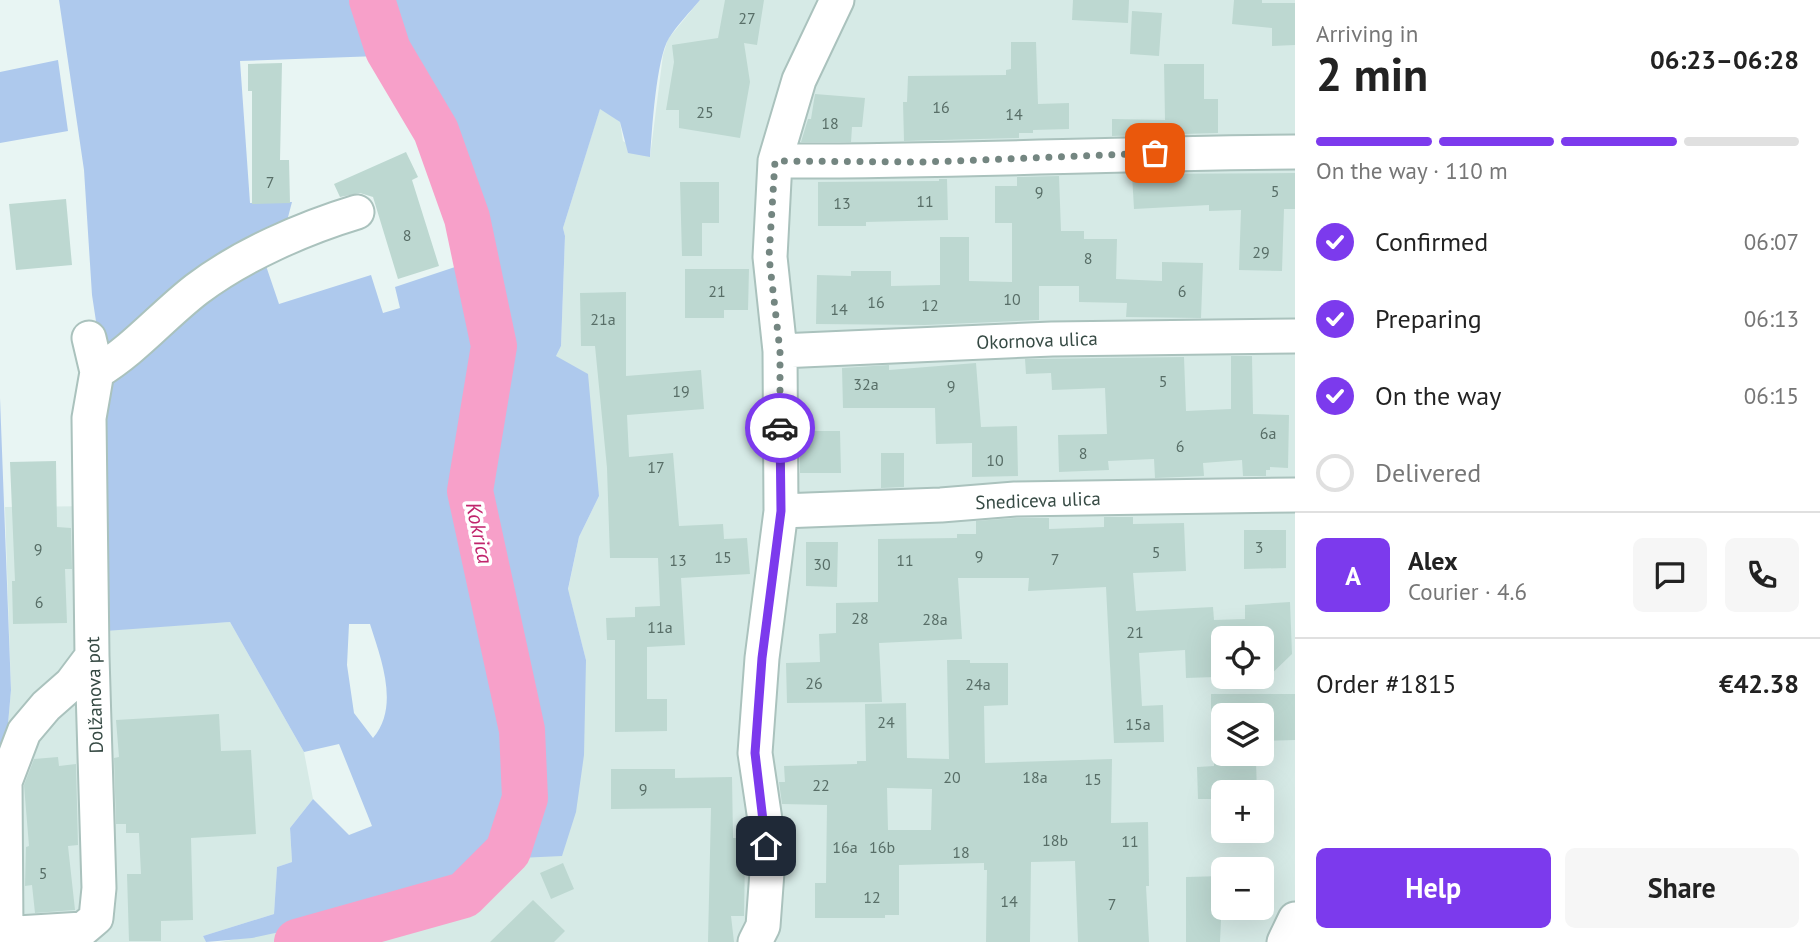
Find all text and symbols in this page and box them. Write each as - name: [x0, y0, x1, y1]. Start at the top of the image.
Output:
- house number: 27: [738, 8, 756, 28]
- text: Arriving in: [1316, 19, 1418, 48]
- text: 06:23–06:28: [1650, 43, 1799, 76]
- text: 2 min: [1316, 44, 1428, 104]
- house number: 16: [932, 97, 950, 117]
- house number: 25: [696, 102, 714, 122]
- house number: 14: [1005, 104, 1023, 124]
- house number: 18: [821, 113, 839, 133]
- pin: [1125, 123, 1185, 183]
- icon: bag: [1136, 134, 1174, 172]
- text: On the way · 110 m: [1316, 156, 1508, 185]
- house number: 7: [266, 172, 274, 192]
- house number: 5: [1271, 181, 1279, 201]
- house number: 9: [1035, 182, 1043, 202]
- house number: 11: [916, 191, 934, 211]
- house number: 13: [833, 193, 851, 213]
- icon: check: [1316, 223, 1354, 261]
- house number: 8: [403, 225, 411, 245]
- text: Confirmed: [1375, 225, 1488, 258]
- text: 06:07: [1744, 227, 1799, 256]
- house number: 29: [1252, 242, 1270, 262]
- house number: 8: [1084, 248, 1092, 268]
- house number: 21: [708, 281, 726, 301]
- house number: 6: [1178, 281, 1186, 301]
- house number: 10: [1003, 289, 1021, 309]
- house number: 16: [867, 292, 885, 312]
- house number: 12: [921, 295, 939, 315]
- house number: 14: [830, 299, 848, 319]
- icon: check: [1316, 300, 1354, 338]
- text: Preparing: [1375, 302, 1482, 335]
- text: 06:13: [1744, 304, 1799, 333]
- house number: 21a: [590, 309, 616, 329]
- street label: Okornova ulica: [976, 326, 1098, 354]
- house number: 5: [1159, 371, 1167, 391]
- house number: 32a: [853, 374, 879, 394]
- house number: 9: [947, 376, 955, 396]
- icon: check: [1316, 377, 1354, 415]
- text: On the way: [1375, 379, 1501, 412]
- house number: 19: [672, 381, 690, 401]
- text: 06:15: [1744, 381, 1799, 410]
- courier: [745, 393, 815, 463]
- icon: car: [761, 409, 799, 447]
- house number: 6a: [1260, 423, 1276, 443]
- house number: 6: [1176, 436, 1184, 456]
- house number: 8: [1079, 443, 1087, 463]
- house number: 10: [986, 450, 1004, 470]
- text: Delivered: [1375, 456, 1481, 489]
- house number: 17: [647, 457, 665, 477]
- street label: Snediceva ulica: [975, 486, 1101, 514]
- water label: Kokrica: [460, 500, 499, 567]
- house number: 3: [1255, 537, 1263, 557]
- button: chat: [1633, 538, 1707, 612]
- button: phone: [1725, 538, 1799, 612]
- house number: 9: [34, 539, 42, 559]
- house number: 5: [1152, 542, 1160, 562]
- text: Alex: [1408, 544, 1458, 577]
- house number: 9: [975, 546, 983, 566]
- house number: 15: [714, 547, 732, 567]
- house number: 7: [1051, 549, 1059, 569]
- house number: 13: [669, 550, 687, 570]
- house number: 11: [896, 550, 914, 570]
- house number: 30: [813, 554, 831, 574]
- text: A: [1345, 559, 1361, 592]
- text: Courier · 4.6: [1408, 577, 1527, 606]
- house number: 6: [35, 592, 43, 612]
- house number: 28: [851, 608, 869, 628]
- house number: 28a: [922, 609, 948, 629]
- house number: 11a: [647, 617, 673, 637]
- house number: 21: [1126, 622, 1144, 642]
- map controls: [1211, 626, 1274, 920]
- button: locate: [1211, 626, 1274, 689]
- street label: Dolžanova pot: [80, 636, 108, 754]
- text: Order #1815: [1316, 667, 1456, 700]
- text: €42.38: [1719, 667, 1799, 700]
- house number: 26: [805, 673, 823, 693]
- house number: 24a: [965, 674, 991, 694]
- button: layers: [1211, 703, 1274, 766]
- house number: 24: [877, 712, 895, 732]
- house number: 15a: [1125, 714, 1151, 734]
- house number: 20: [943, 767, 961, 787]
- house number: 18a: [1022, 767, 1048, 787]
- house number: 15: [1084, 769, 1102, 789]
- house number: 22: [812, 775, 830, 795]
- house number: 9: [639, 779, 647, 799]
- button: +: [1211, 780, 1274, 843]
- pin: [736, 816, 796, 876]
- icon: home: [747, 827, 785, 865]
- house number: 18b: [1042, 830, 1068, 850]
- house number: 11: [1121, 831, 1139, 851]
- house number: 16a: [832, 837, 858, 857]
- house number: 16b: [869, 837, 895, 857]
- house number: 18: [952, 842, 970, 862]
- button: Help: [1316, 848, 1551, 928]
- button: Share: [1565, 848, 1799, 928]
- button: −: [1211, 857, 1274, 920]
- house number: 5: [39, 863, 47, 883]
- house number: 12: [863, 887, 881, 907]
- house number: 14: [1000, 891, 1018, 911]
- house number: 7: [1108, 894, 1116, 914]

